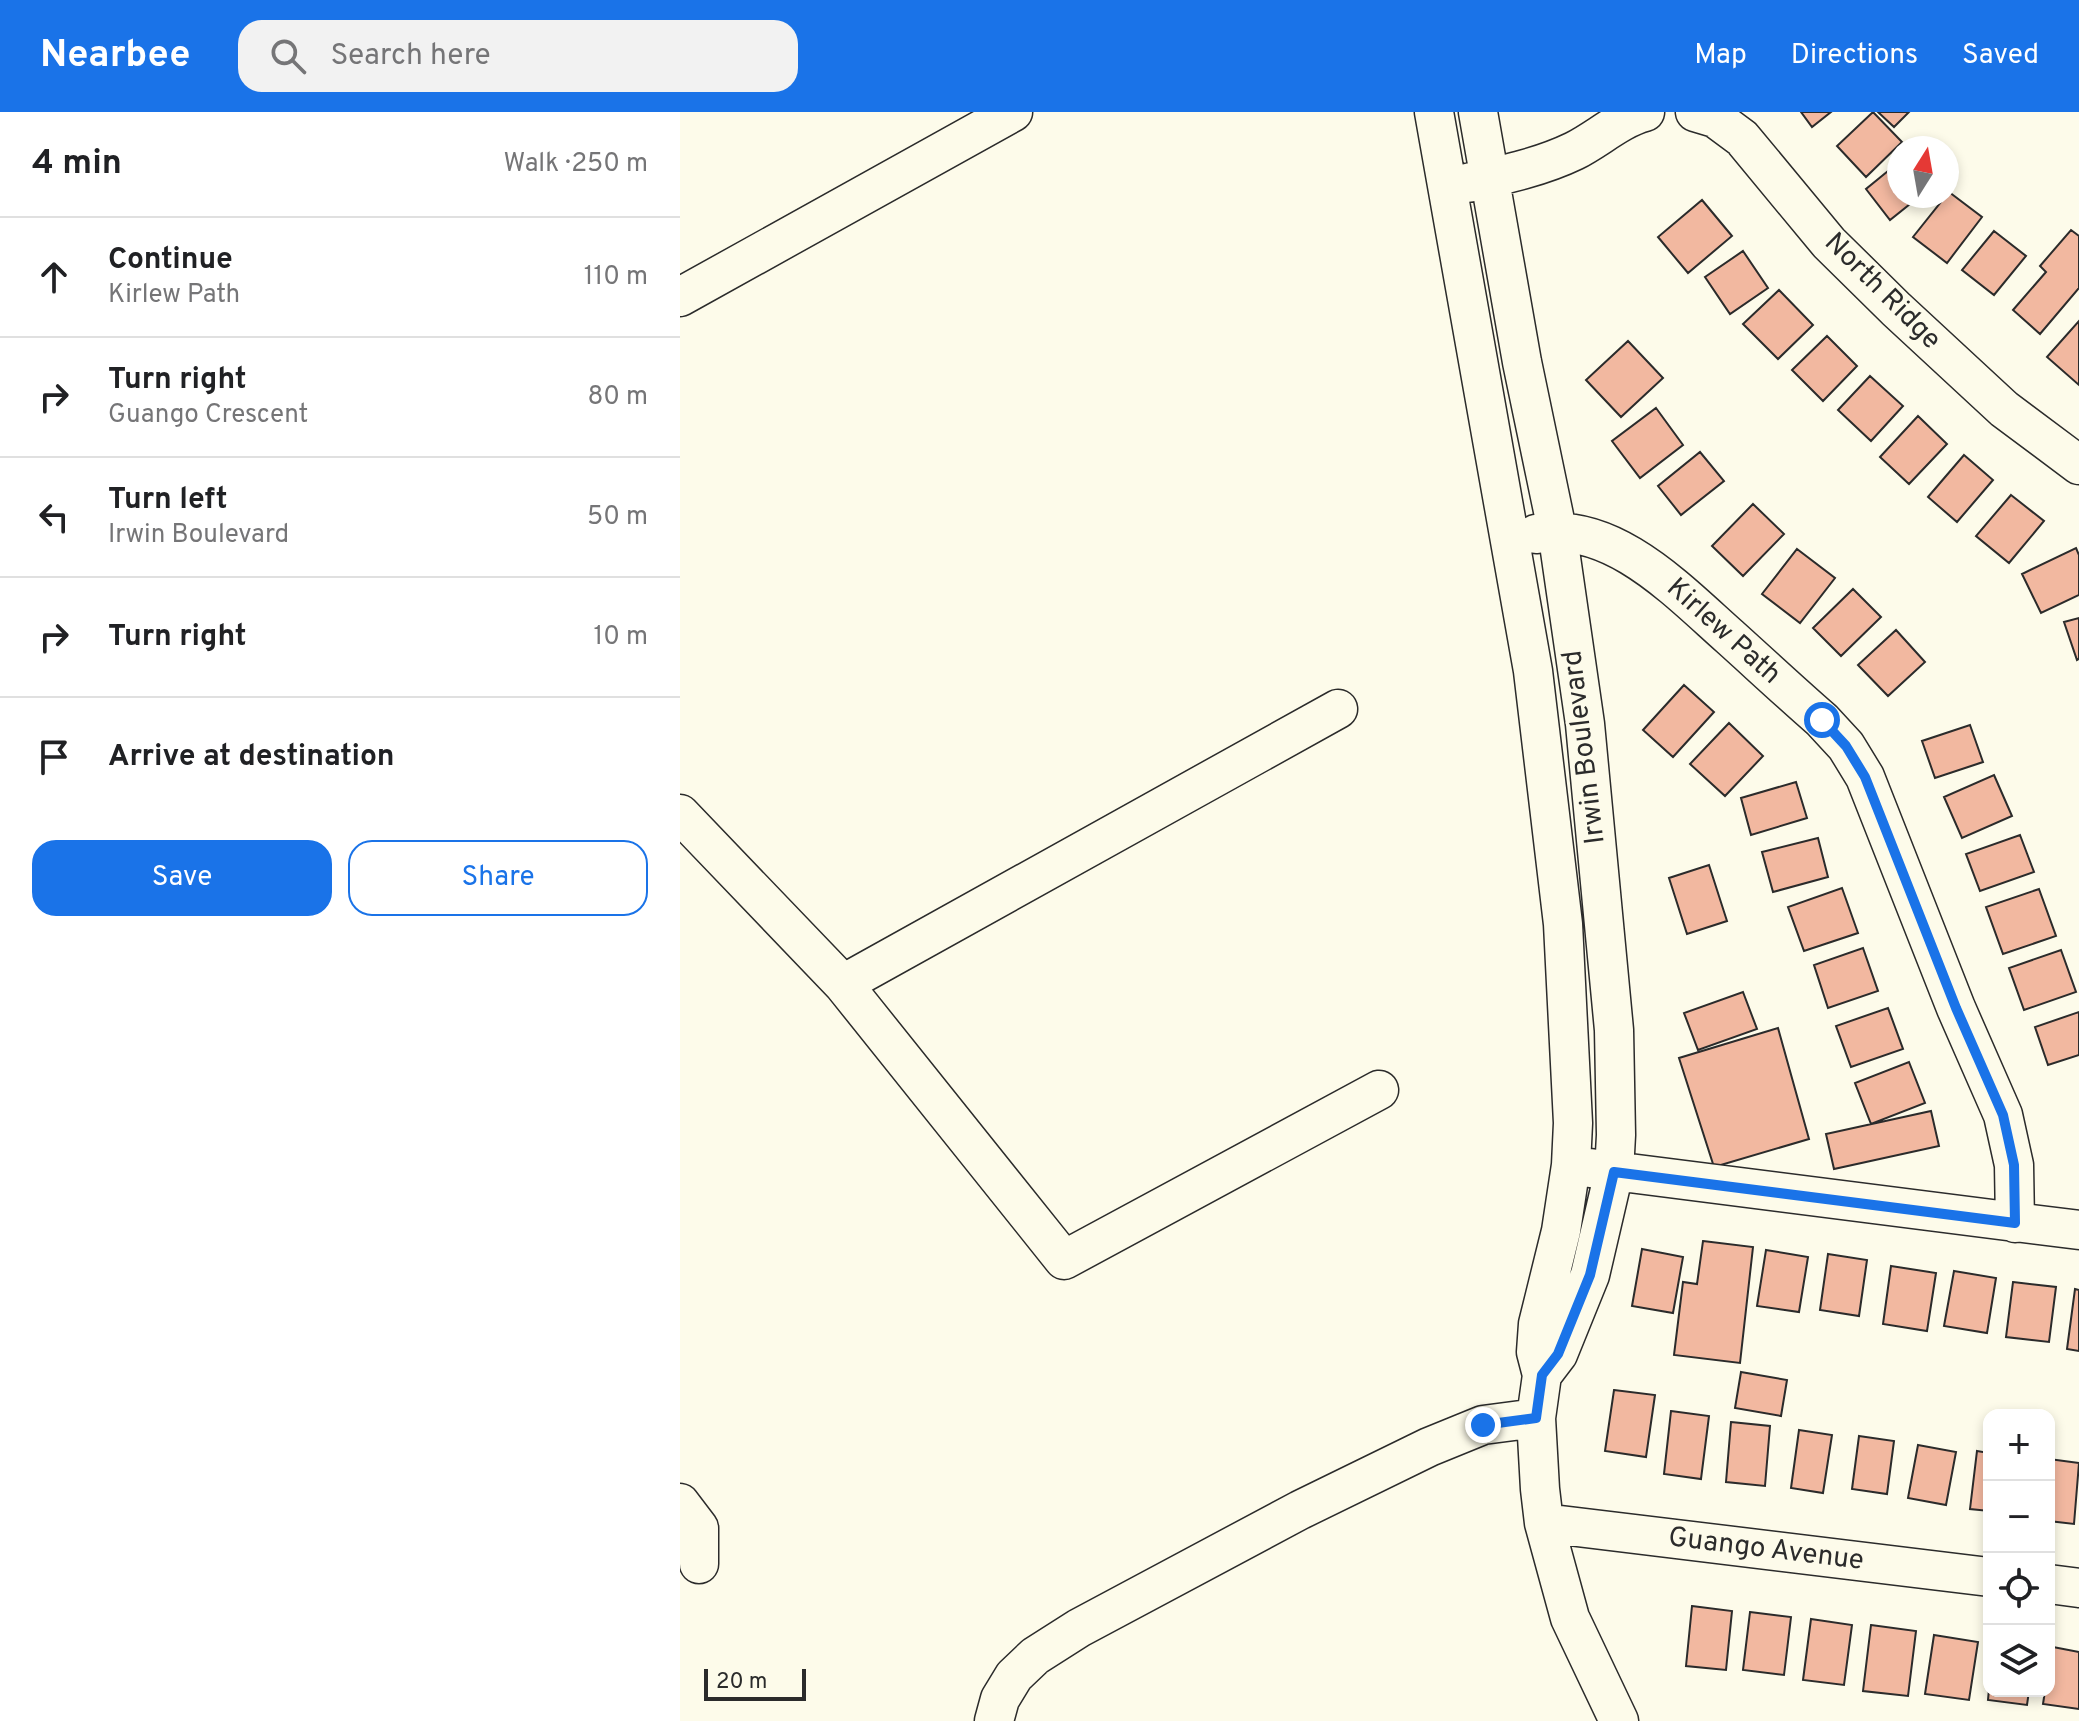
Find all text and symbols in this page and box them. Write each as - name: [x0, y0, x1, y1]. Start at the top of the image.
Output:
- search box: [238, 20, 798, 92]
- text: Nearbee: [40, 32, 190, 81]
- icon: search: [266, 34, 310, 78]
- text: Search here: [330, 38, 491, 75]
- text: Map: [1694, 38, 1747, 74]
- text: Directions: [1791, 38, 1918, 74]
- text: Saved: [1962, 38, 2039, 74]
- north arrow: [1887, 136, 1959, 208]
- text: 4 min: [32, 143, 122, 186]
- text: Walk · 250 m: [503, 148, 648, 181]
- street label: North Ridge: [1816, 226, 1948, 358]
- text: Continue: [108, 242, 233, 279]
- icon: ahead: [32, 255, 76, 299]
- text: 110 m: [584, 261, 648, 294]
- text: Kirlew Path: [108, 279, 240, 312]
- text: Turn right: [108, 362, 246, 399]
- icon: right: [32, 375, 76, 419]
- text: 80 m: [588, 381, 648, 414]
- text: Guango Crescent: [108, 399, 308, 432]
- text: Turn left: [108, 482, 228, 519]
- icon: left: [32, 495, 76, 539]
- text: 50 m: [587, 501, 648, 534]
- text: Irwin Boulevard: [108, 519, 289, 552]
- street label: Kirlew Path: [1658, 571, 1788, 693]
- icon: right: [32, 615, 76, 659]
- text: Turn right: [108, 619, 246, 656]
- text: 10 m: [593, 621, 648, 654]
- street label: Irwin Boulevard: [1555, 648, 1615, 846]
- route start: [1804, 702, 1840, 738]
- icon: arrive: [32, 735, 76, 779]
- text: Arrive at destination: [108, 739, 394, 776]
- button: Save: [32, 840, 332, 916]
- button: Share: [348, 840, 648, 916]
- route end: [1465, 1407, 1501, 1443]
- map controls: [1983, 1409, 2055, 1697]
- button: +: [1983, 1409, 2055, 1481]
- button: −: [1983, 1481, 2055, 1553]
- street label: Guango Avenue: [1666, 1520, 1866, 1580]
- button: locate: [1983, 1553, 2055, 1625]
- button: layers: [1983, 1625, 2055, 1697]
- scale bar: [704, 1665, 806, 1701]
- text: 20 m: [716, 1669, 767, 1696]

